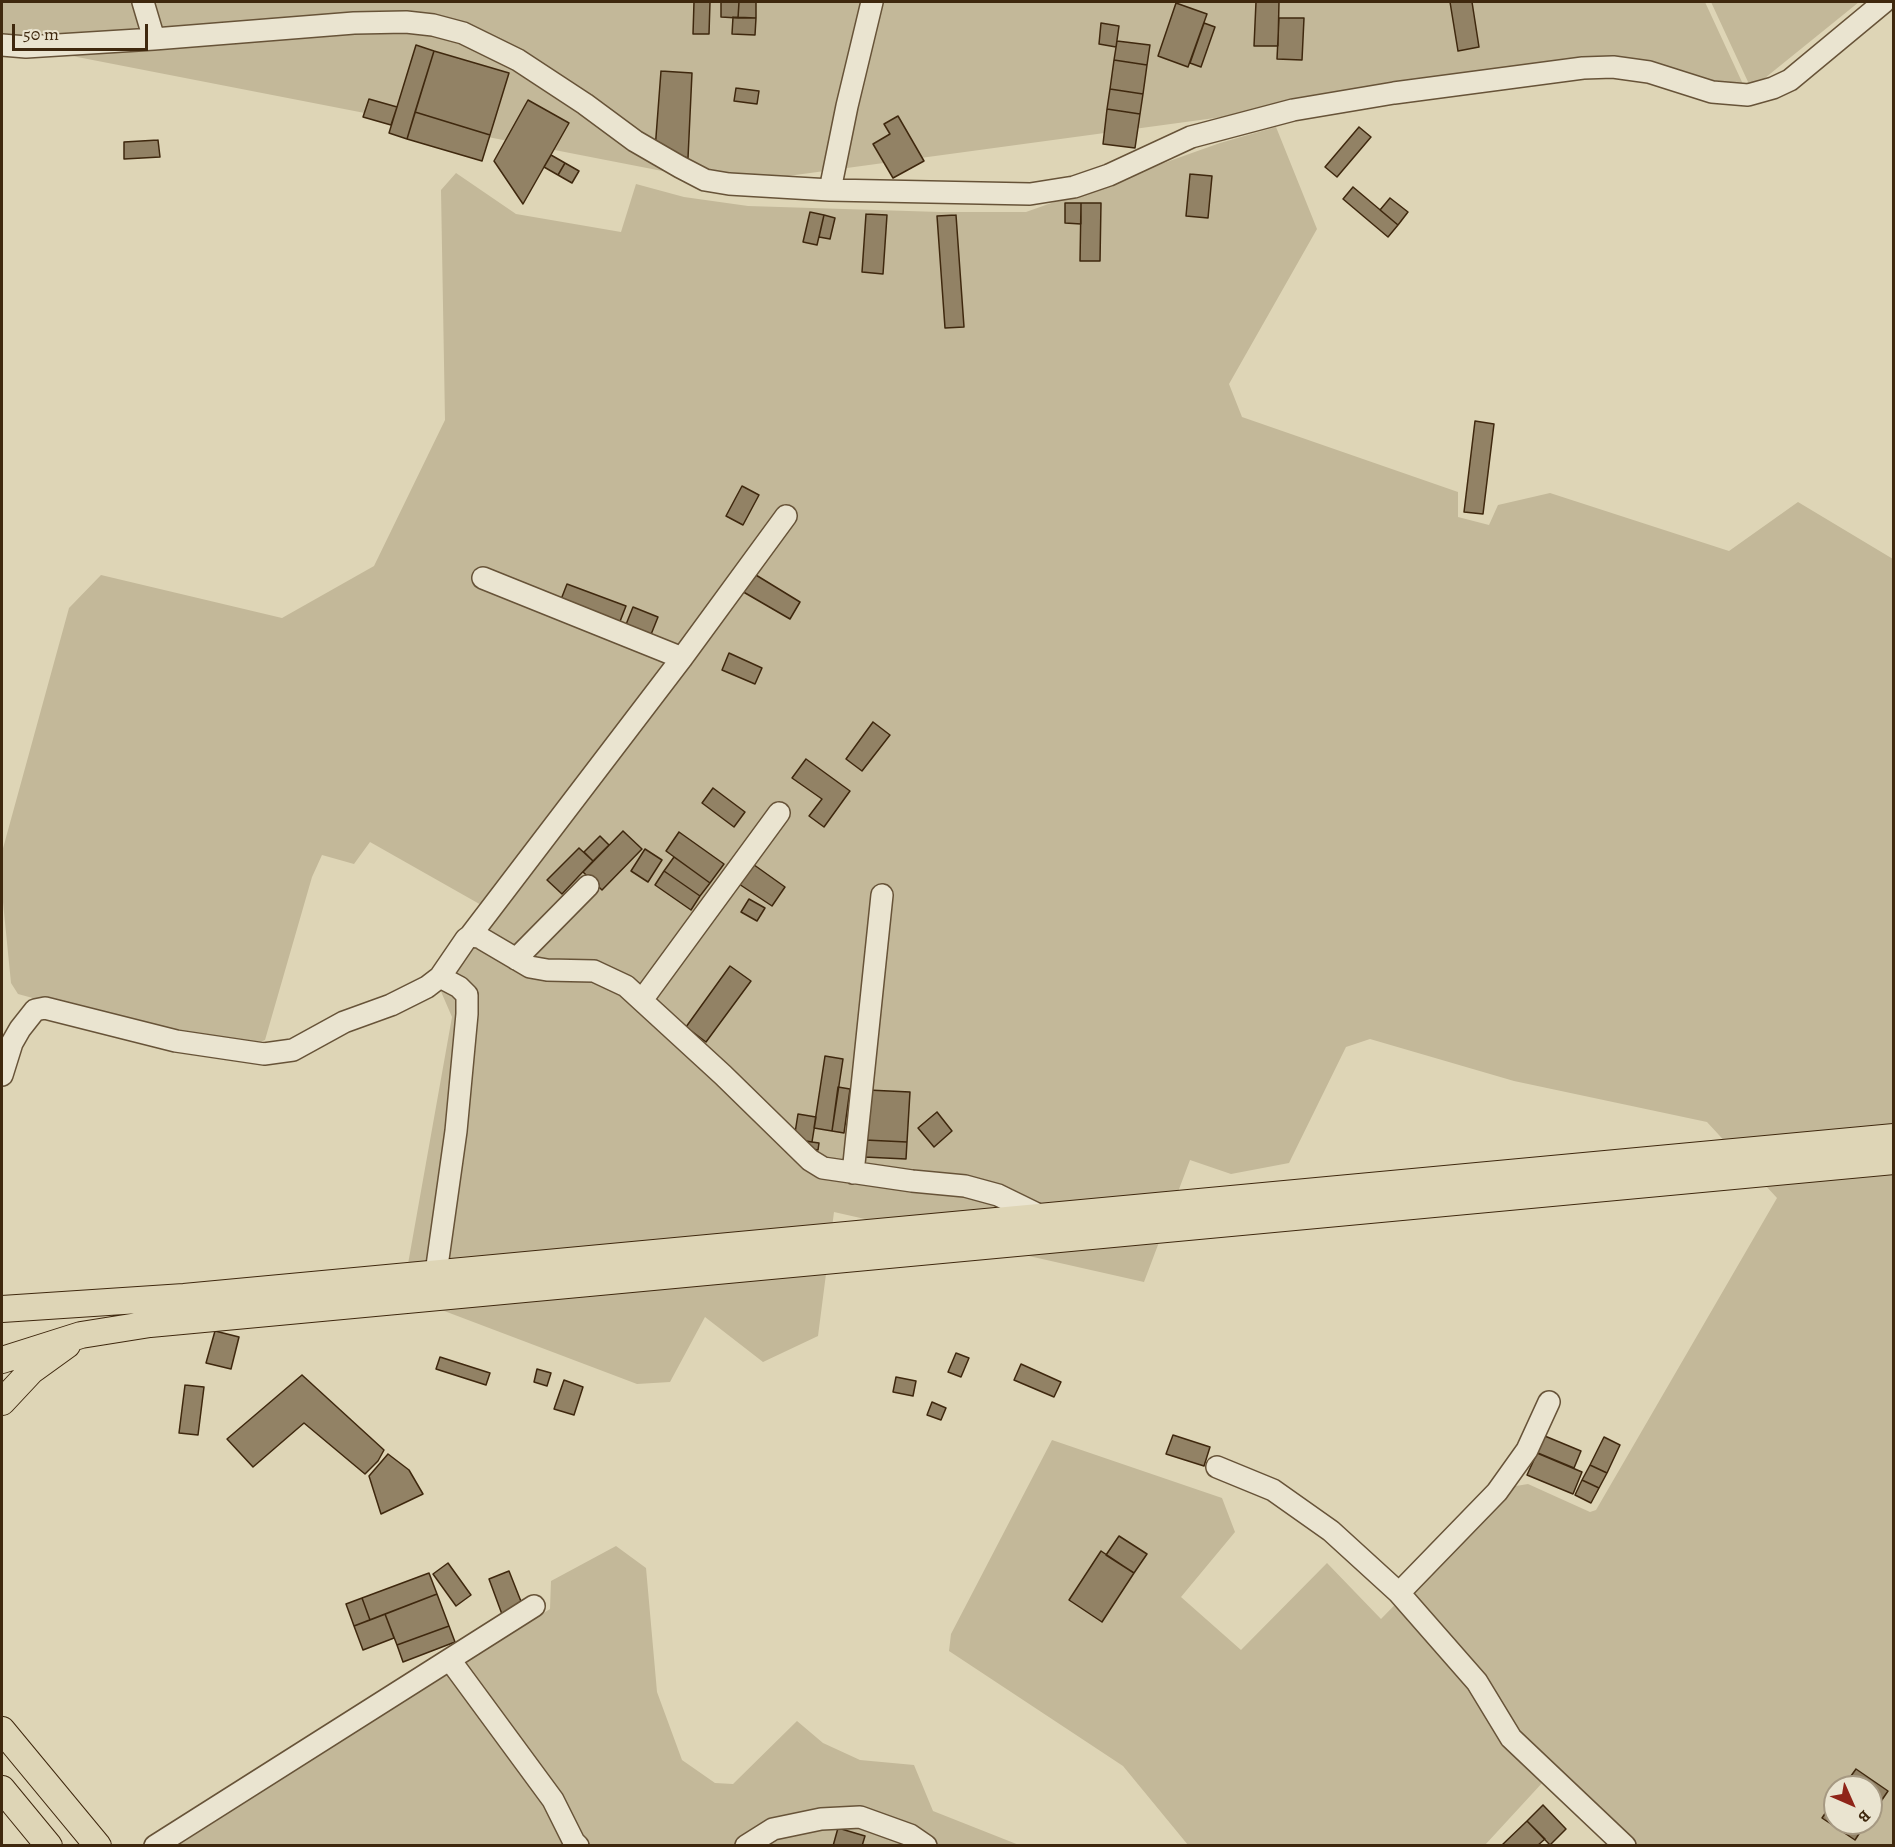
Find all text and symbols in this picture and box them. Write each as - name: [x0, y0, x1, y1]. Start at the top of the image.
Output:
- scale bar: [15, 12, 152, 50]
- text: 50 m: [23, 22, 59, 46]
- north arrow: [1823, 1775, 1883, 1835]
- text: B: [1853, 1805, 1876, 1828]

